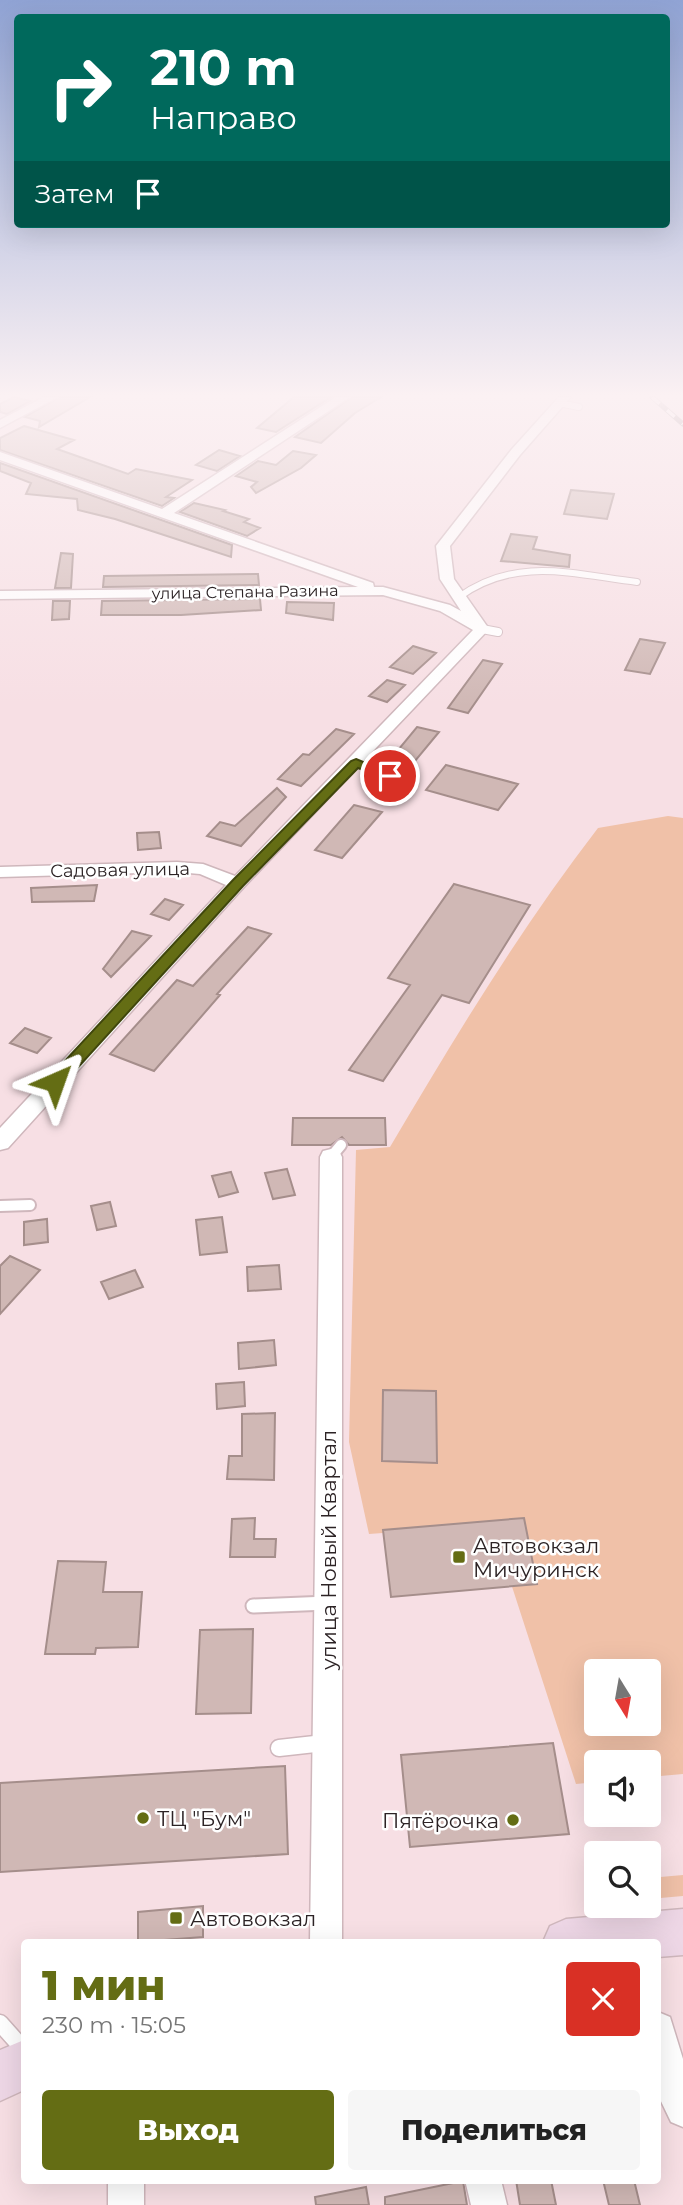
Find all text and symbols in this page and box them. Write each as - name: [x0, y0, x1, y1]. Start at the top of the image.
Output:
- text: 210 m: [150, 38, 297, 97]
- icon: right: [35, 42, 126, 133]
- text: Направо: [150, 98, 297, 137]
- icon: arrive: [129, 175, 167, 213]
- text: Затем: [35, 178, 115, 210]
- street label: улица Степана Разина: [150, 581, 339, 603]
- pin: [360, 746, 420, 806]
- icon: arrive: [371, 757, 409, 795]
- street label: Садовая улица: [50, 858, 190, 882]
- position arrow: [18, 1045, 92, 1119]
- street label: улица Новый Квартал: [316, 1430, 341, 1671]
- place label: Автовокзал Мичуринск: [473, 1533, 599, 1582]
- marker: Автовокзал Мичуринск: [451, 1549, 467, 1565]
- north arrow: [584, 1659, 662, 1736]
- map controls: [584, 1659, 661, 1918]
- button: sound: [584, 1750, 661, 1827]
- place label: ТЦ "Бум": [157, 1806, 251, 1831]
- place label: Пятёрочка: [382, 1808, 499, 1833]
- marker: ТЦ "Бум": [135, 1810, 151, 1826]
- marker: Пятёрочка: [505, 1812, 521, 1828]
- button: search: [584, 1841, 661, 1918]
- place label: Автовокзал: [190, 1906, 316, 1931]
- marker: Автовокзал: [168, 1910, 184, 1926]
- text: 1 мин: [42, 1959, 166, 2011]
- button: close: [566, 1962, 640, 2036]
- text: 230 m · 15:05: [42, 2011, 186, 2039]
- button: Выход: [42, 2090, 334, 2170]
- button: Поделиться: [348, 2090, 640, 2170]

